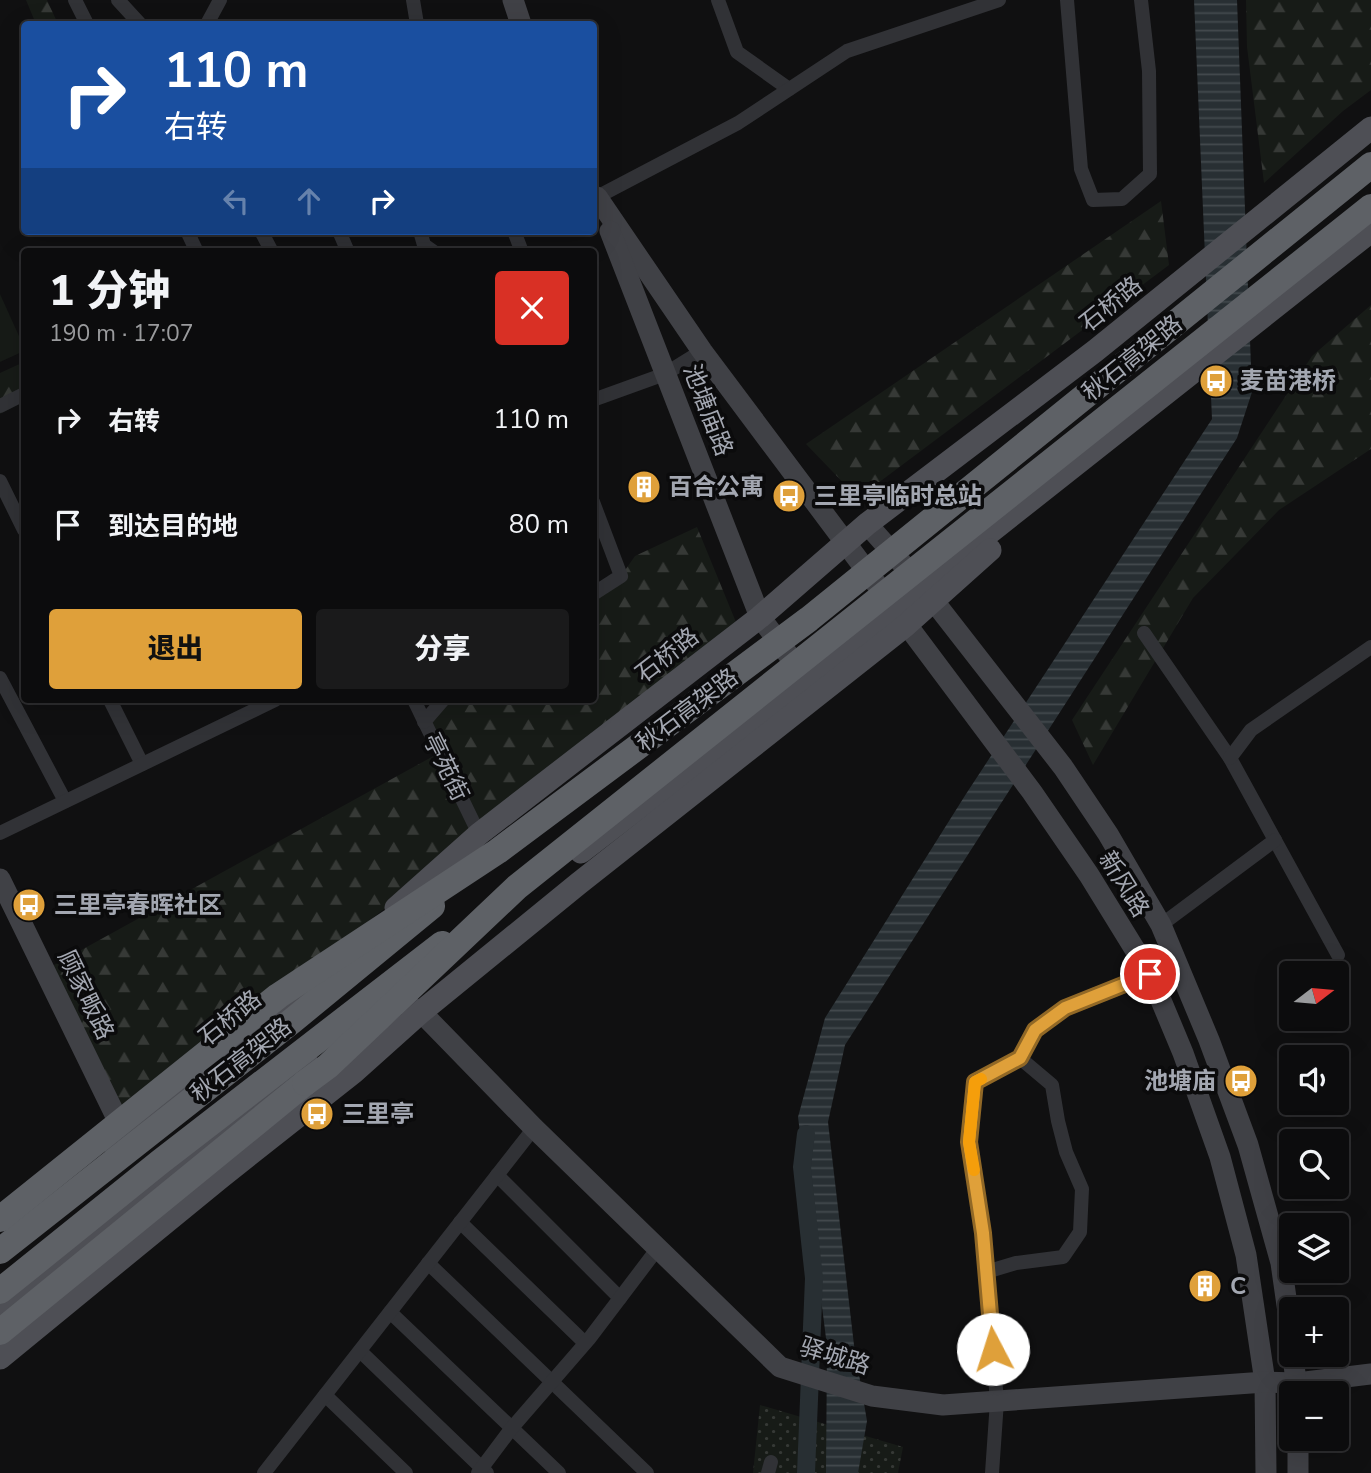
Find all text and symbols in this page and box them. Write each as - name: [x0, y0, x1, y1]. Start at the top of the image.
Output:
- text: 110 m: [164, 37, 308, 104]
- icon: right: [49, 49, 140, 140]
- text: 右转: [164, 106, 228, 149]
- icon: left: [217, 182, 255, 220]
- icon: ahead: [290, 182, 328, 220]
- icon: right: [363, 182, 401, 220]
- text: 1 分钟: [49, 263, 170, 320]
- street label: 石桥路: [1073, 269, 1149, 339]
- button: close: [495, 271, 569, 345]
- street label: 秋石高架路: [1075, 308, 1189, 408]
- text: 190 m · 17:07: [49, 318, 194, 349]
- street label: 池塘庙路: [676, 359, 740, 461]
- bus stop icon: 麦苗港桥: [1197, 362, 1235, 400]
- place label: 麦苗港桥: [1240, 365, 1336, 397]
- icon: right: [49, 401, 87, 439]
- text: 110 m: [493, 402, 569, 437]
- text: 右转: [108, 404, 160, 439]
- building icon: 百合公寓: [625, 468, 663, 506]
- place label: 百合公寓: [668, 471, 764, 503]
- bus stop icon: 三里亭临时总站: [770, 477, 808, 515]
- place label: 三里亭临时总站: [814, 480, 982, 512]
- icon: arrive: [49, 506, 87, 544]
- text: 80 m: [509, 507, 569, 542]
- text: 到达目的地: [108, 509, 238, 544]
- button: 退出: [49, 609, 302, 689]
- button: 分享: [316, 609, 569, 689]
- street label: 石桥路: [629, 620, 705, 690]
- street label: 秋石高架路: [629, 661, 745, 759]
- street label: 亭苑街: [416, 728, 476, 806]
- street label: 新风路: [1091, 845, 1157, 923]
- bus stop icon: 三里亭春晖社区: [10, 886, 48, 924]
- place label: 三里亭春晖社区: [54, 889, 222, 921]
- pin: [1120, 944, 1180, 1004]
- street label: 顾家畈路: [51, 945, 121, 1045]
- icon: arrive: [1131, 955, 1169, 993]
- north arrow: [1279, 961, 1349, 1031]
- map controls: [1279, 961, 1349, 1451]
- street label: 石桥路: [192, 983, 268, 1053]
- street label: 秋石高架路: [184, 1010, 298, 1110]
- button: sound: [1279, 1045, 1349, 1115]
- bus stop icon: 池塘庙: [1222, 1062, 1260, 1100]
- place label: 池塘庙: [1144, 1065, 1216, 1097]
- bus stop icon: 三里亭: [298, 1095, 336, 1133]
- place label: 三里亭: [342, 1098, 414, 1130]
- button: search: [1279, 1129, 1349, 1199]
- button: layers: [1279, 1213, 1349, 1283]
- building icon: C: [1186, 1267, 1224, 1305]
- place label: C: [1230, 1270, 1246, 1302]
- button: +: [1279, 1297, 1349, 1367]
- position arrow: [956, 1312, 1030, 1386]
- street label: 驿城路: [796, 1330, 874, 1382]
- button: −: [1279, 1381, 1349, 1451]

